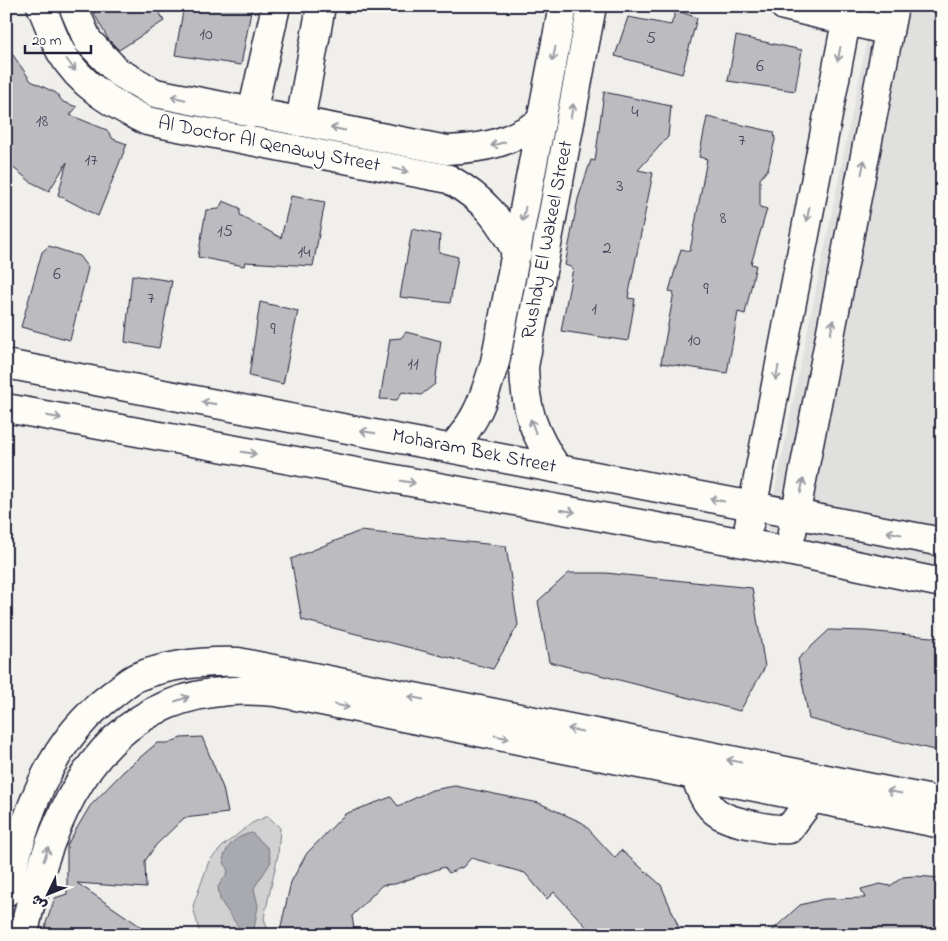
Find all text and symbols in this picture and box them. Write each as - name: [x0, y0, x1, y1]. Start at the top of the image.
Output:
- scale bar: [25, 22, 91, 54]
- house number: 10: [199, 22, 213, 48]
- house number: 5: [646, 26, 656, 52]
- text: 20 m: [32, 30, 62, 52]
- one-way arrow: [548, 46, 558, 62]
- one-way arrow: [834, 46, 844, 62]
- house number: 6: [756, 54, 764, 80]
- one-way arrow: [66, 58, 76, 72]
- one-way arrow: [171, 93, 187, 102]
- house number: 4: [631, 100, 639, 126]
- one-way arrow: [568, 104, 577, 120]
- house number: 18: [36, 109, 48, 135]
- street label: Al Doctor Al Qenawy Street: [155, 109, 383, 181]
- one-way arrow: [330, 124, 346, 134]
- house number: 7: [738, 128, 746, 154]
- street label: Rushdy El Wakeel Street: [515, 138, 582, 342]
- one-way arrow: [490, 139, 506, 149]
- house number: 17: [84, 148, 98, 174]
- one-way arrow: [859, 159, 868, 175]
- one-way arrow: [393, 166, 409, 176]
- house number: 3: [616, 174, 624, 200]
- one-way arrow: [803, 205, 813, 221]
- one-way arrow: [519, 206, 528, 222]
- house number: 8: [720, 206, 727, 232]
- house number: 15: [217, 219, 233, 245]
- house number: 2: [603, 236, 612, 262]
- house number: 14: [297, 240, 311, 266]
- house number: 6: [53, 262, 61, 288]
- house number: 9: [703, 277, 709, 303]
- house number: 7: [147, 286, 155, 312]
- house number: 1: [591, 297, 597, 323]
- house number: 9: [270, 317, 276, 343]
- one-way arrow: [828, 319, 838, 335]
- house number: 10: [687, 328, 701, 354]
- house number: 11: [407, 352, 419, 378]
- one-way arrow: [772, 365, 782, 381]
- one-way arrow: [201, 398, 217, 408]
- one-way arrow: [46, 413, 62, 422]
- one-way arrow: [528, 419, 537, 434]
- street label: Moharam Bek Street: [390, 422, 559, 482]
- one-way arrow: [361, 427, 377, 437]
- one-way arrow: [240, 448, 256, 458]
- one-way arrow: [400, 477, 416, 487]
- one-way arrow: [798, 479, 807, 495]
- one-way arrow: [709, 494, 725, 504]
- one-way arrow: [560, 506, 576, 516]
- one-way arrow: [886, 528, 902, 537]
- one-way arrow: [408, 693, 424, 702]
- one-way arrow: [174, 694, 190, 703]
- one-way arrow: [334, 701, 350, 711]
- one-way arrow: [567, 724, 583, 734]
- one-way arrow: [493, 733, 509, 742]
- one-way arrow: [727, 756, 743, 765]
- one-way arrow: [886, 787, 902, 797]
- one-way arrow: [42, 847, 51, 862]
- north arrow: [22, 868, 72, 918]
- text: ش: [27, 889, 53, 915]

